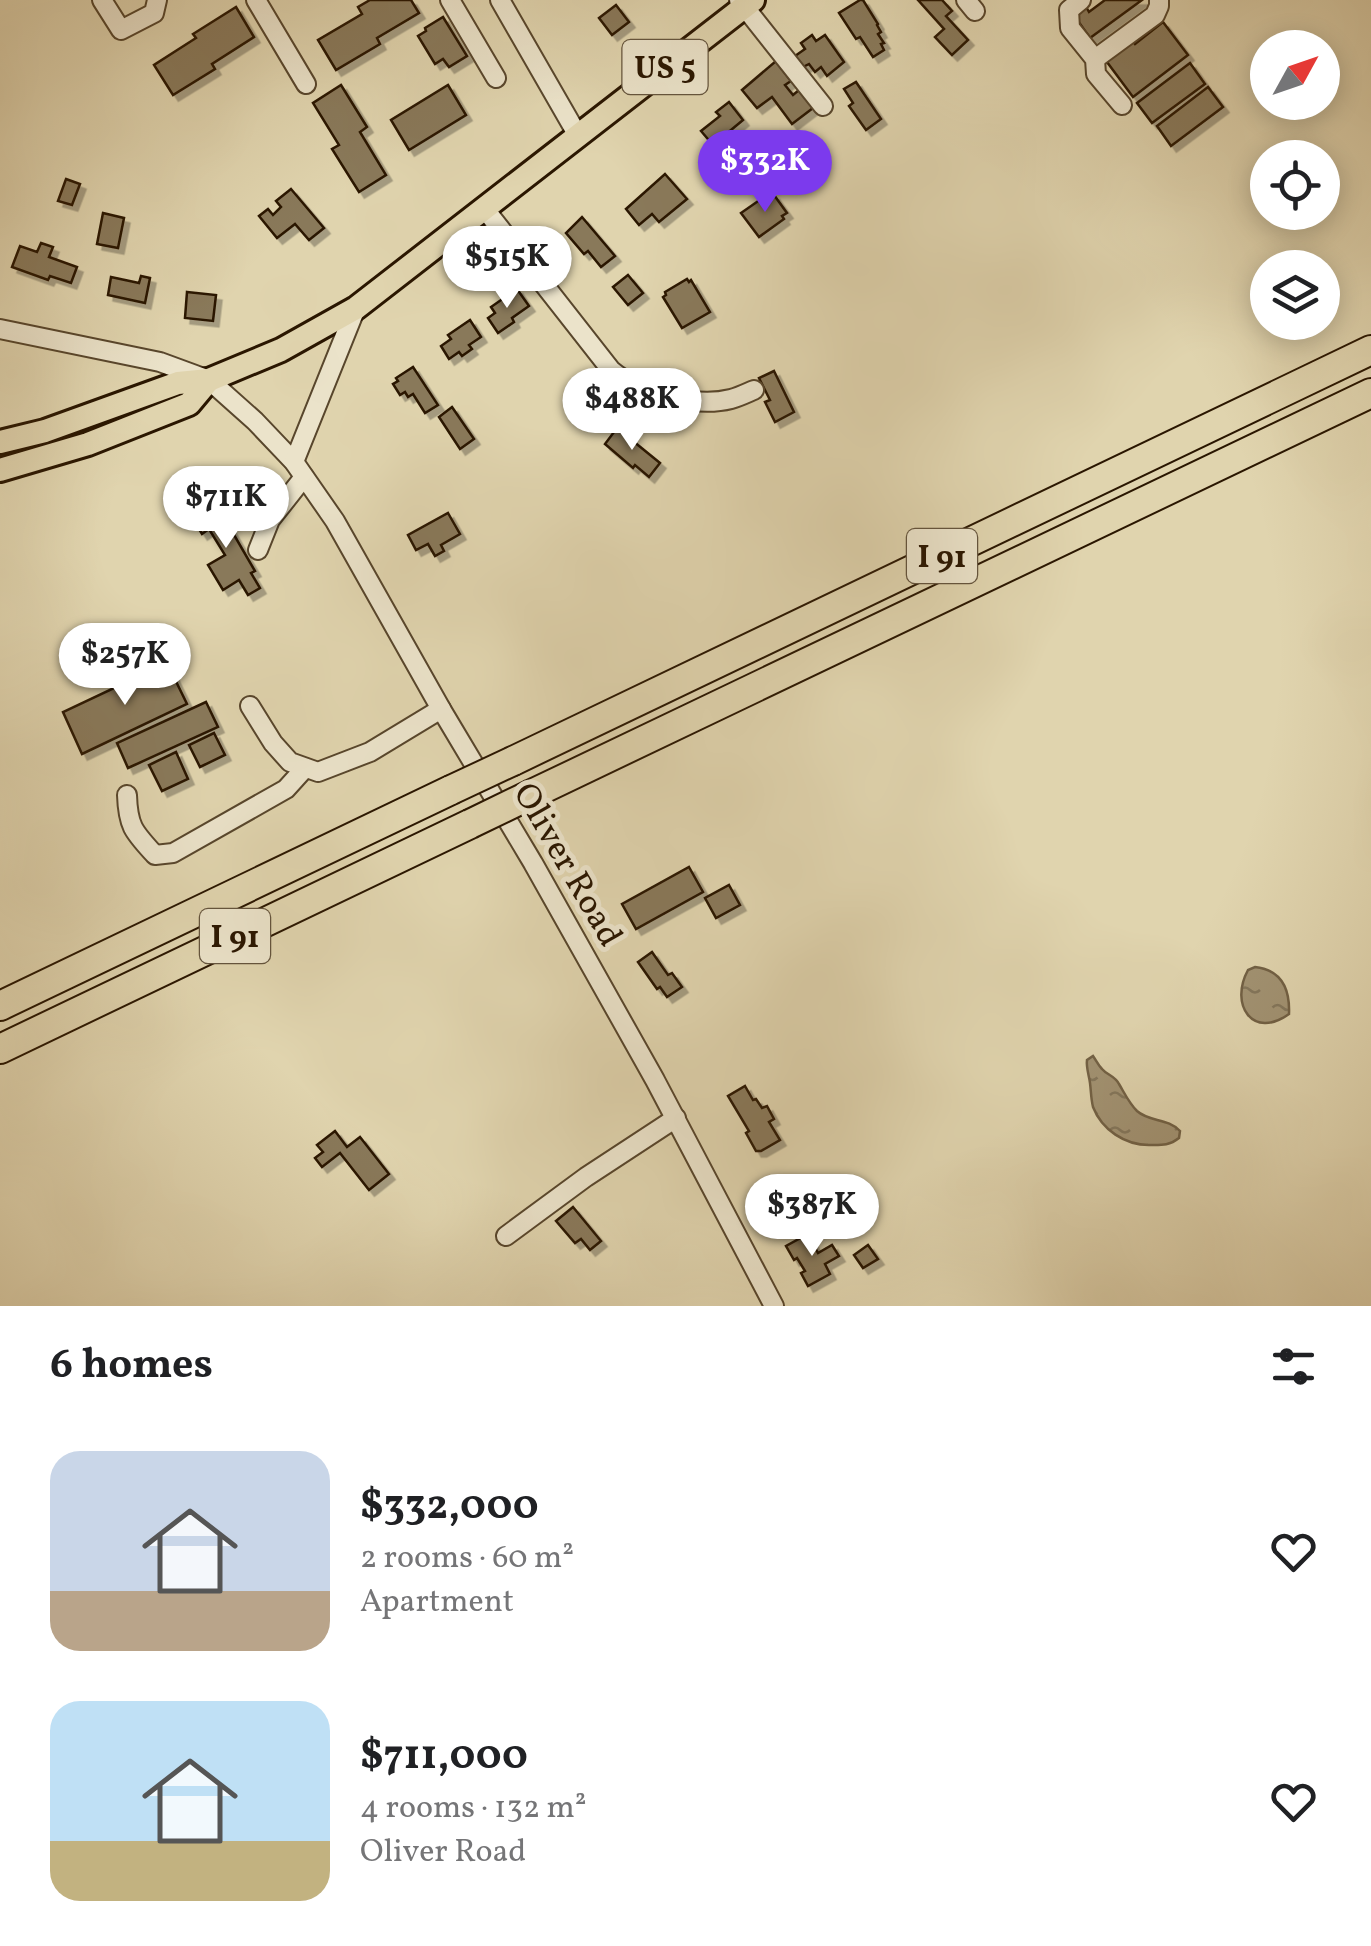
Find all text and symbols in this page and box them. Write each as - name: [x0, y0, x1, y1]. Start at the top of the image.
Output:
- north arrow: [1250, 30, 1340, 120]
- map controls: [1250, 30, 1340, 340]
- road number: US 5: [622, 40, 708, 94]
- pin: $332K: [695, 130, 835, 215]
- text: $332K: [720, 140, 810, 184]
- button: locate: [1250, 140, 1340, 230]
- pin: $515K: [437, 226, 577, 311]
- text: $515K: [465, 236, 549, 280]
- button: layers: [1250, 250, 1340, 340]
- pin: $488K: [562, 368, 702, 453]
- text: $488K: [585, 378, 680, 422]
- pin: $711K: [156, 466, 296, 551]
- text: $711K: [185, 476, 267, 520]
- road number: I 91: [907, 529, 977, 583]
- pin: $257K: [55, 623, 195, 708]
- text: $257K: [81, 633, 169, 677]
- street label: Oliver Road: [500, 775, 633, 956]
- road number: I 91: [200, 909, 270, 963]
- pin: $387K: [742, 1174, 882, 1259]
- text: $387K: [767, 1184, 857, 1228]
- text: 6 homes: [50, 1337, 213, 1396]
- icon: filters: [1266, 1339, 1321, 1394]
- text: $332,000: [360, 1478, 539, 1537]
- icon: home: [130, 1491, 250, 1611]
- icon: heart: [1266, 1524, 1321, 1579]
- text: 2 rooms · 60 m²: [360, 1537, 574, 1581]
- text: Apartment: [360, 1581, 514, 1625]
- text: $711,000: [360, 1728, 528, 1787]
- icon: home: [130, 1741, 250, 1861]
- icon: heart: [1266, 1774, 1321, 1829]
- text: 4 rooms · 132 m²: [360, 1787, 587, 1831]
- text: Oliver Road: [360, 1831, 526, 1875]

